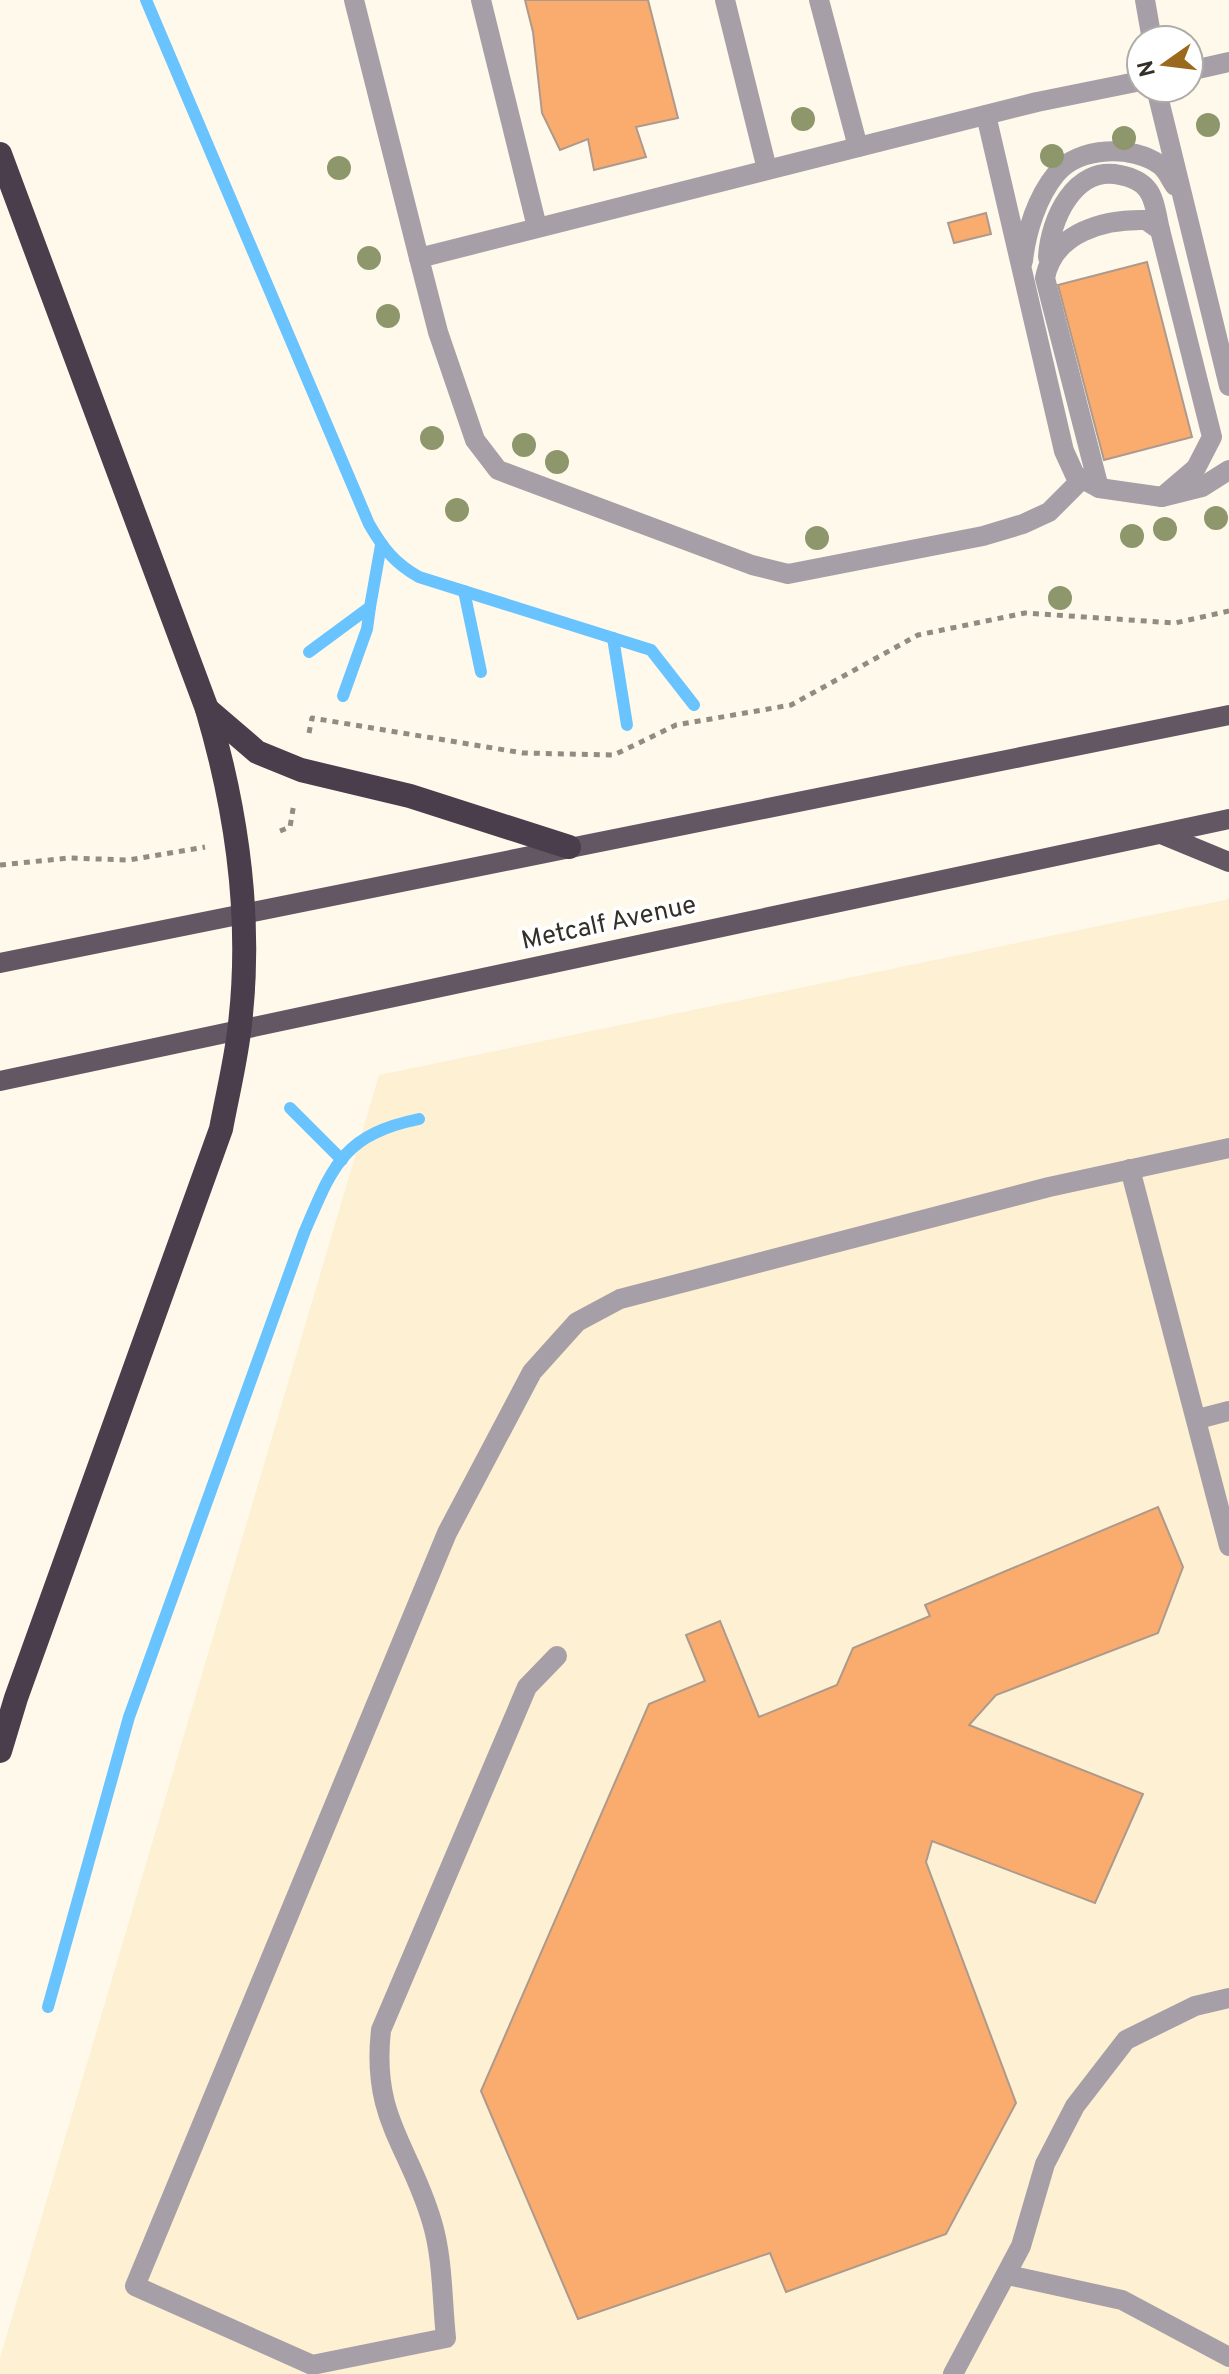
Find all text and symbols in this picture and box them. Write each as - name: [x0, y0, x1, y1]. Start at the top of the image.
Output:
- north arrow: [1125, 24, 1205, 104]
- text: N: [1133, 57, 1163, 79]
- street label: Metcalf Avenue: [518, 889, 700, 959]

